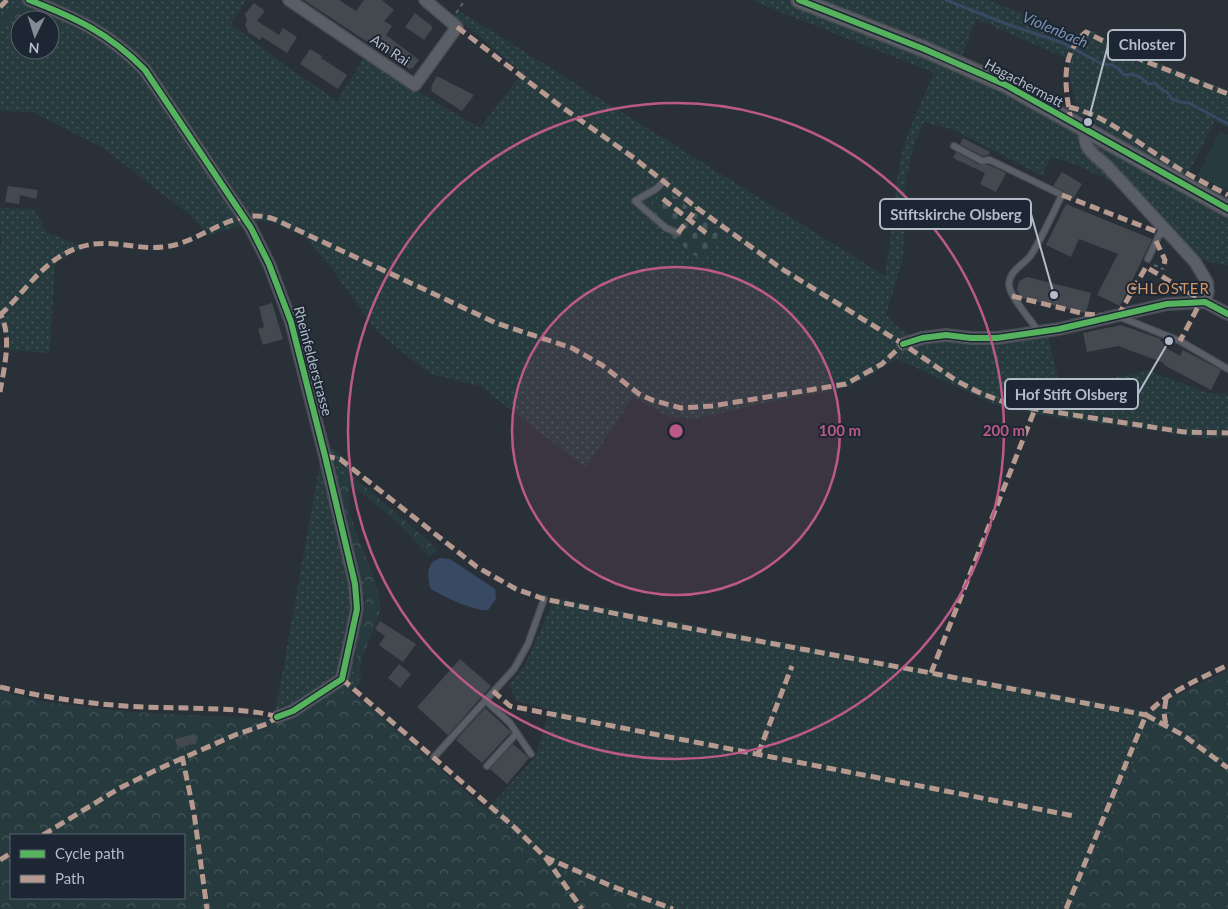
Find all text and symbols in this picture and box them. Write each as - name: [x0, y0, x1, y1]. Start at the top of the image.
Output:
- water label: Violenbach: [1020, 7, 1091, 51]
- north arrow: [10, 10, 60, 60]
- street label: Am Rai: [367, 30, 413, 69]
- callout: Chloster: [1108, 30, 1185, 60]
- text: Chloster: [1119, 35, 1176, 53]
- text: N: [28, 40, 40, 57]
- street label: Hagachermatt: [982, 55, 1067, 111]
- callout: Stiftskirche Olsberg: [880, 199, 1031, 229]
- text: Stiftskirche Olsberg: [890, 205, 1022, 223]
- district label: CHLOSTER: [1126, 279, 1210, 297]
- street label: Rheinfelderstrasse: [291, 304, 336, 418]
- callout: Hof Stift Olsberg: [1005, 379, 1138, 409]
- text: Hof Stift Olsberg: [1015, 385, 1127, 403]
- text: 100 m: [819, 421, 861, 439]
- text: 200 m: [983, 421, 1025, 439]
- centre of rings: [667, 422, 685, 440]
- legend: [10, 834, 185, 899]
- text: Cycle path: [55, 844, 124, 862]
- text: Path: [55, 869, 85, 887]

